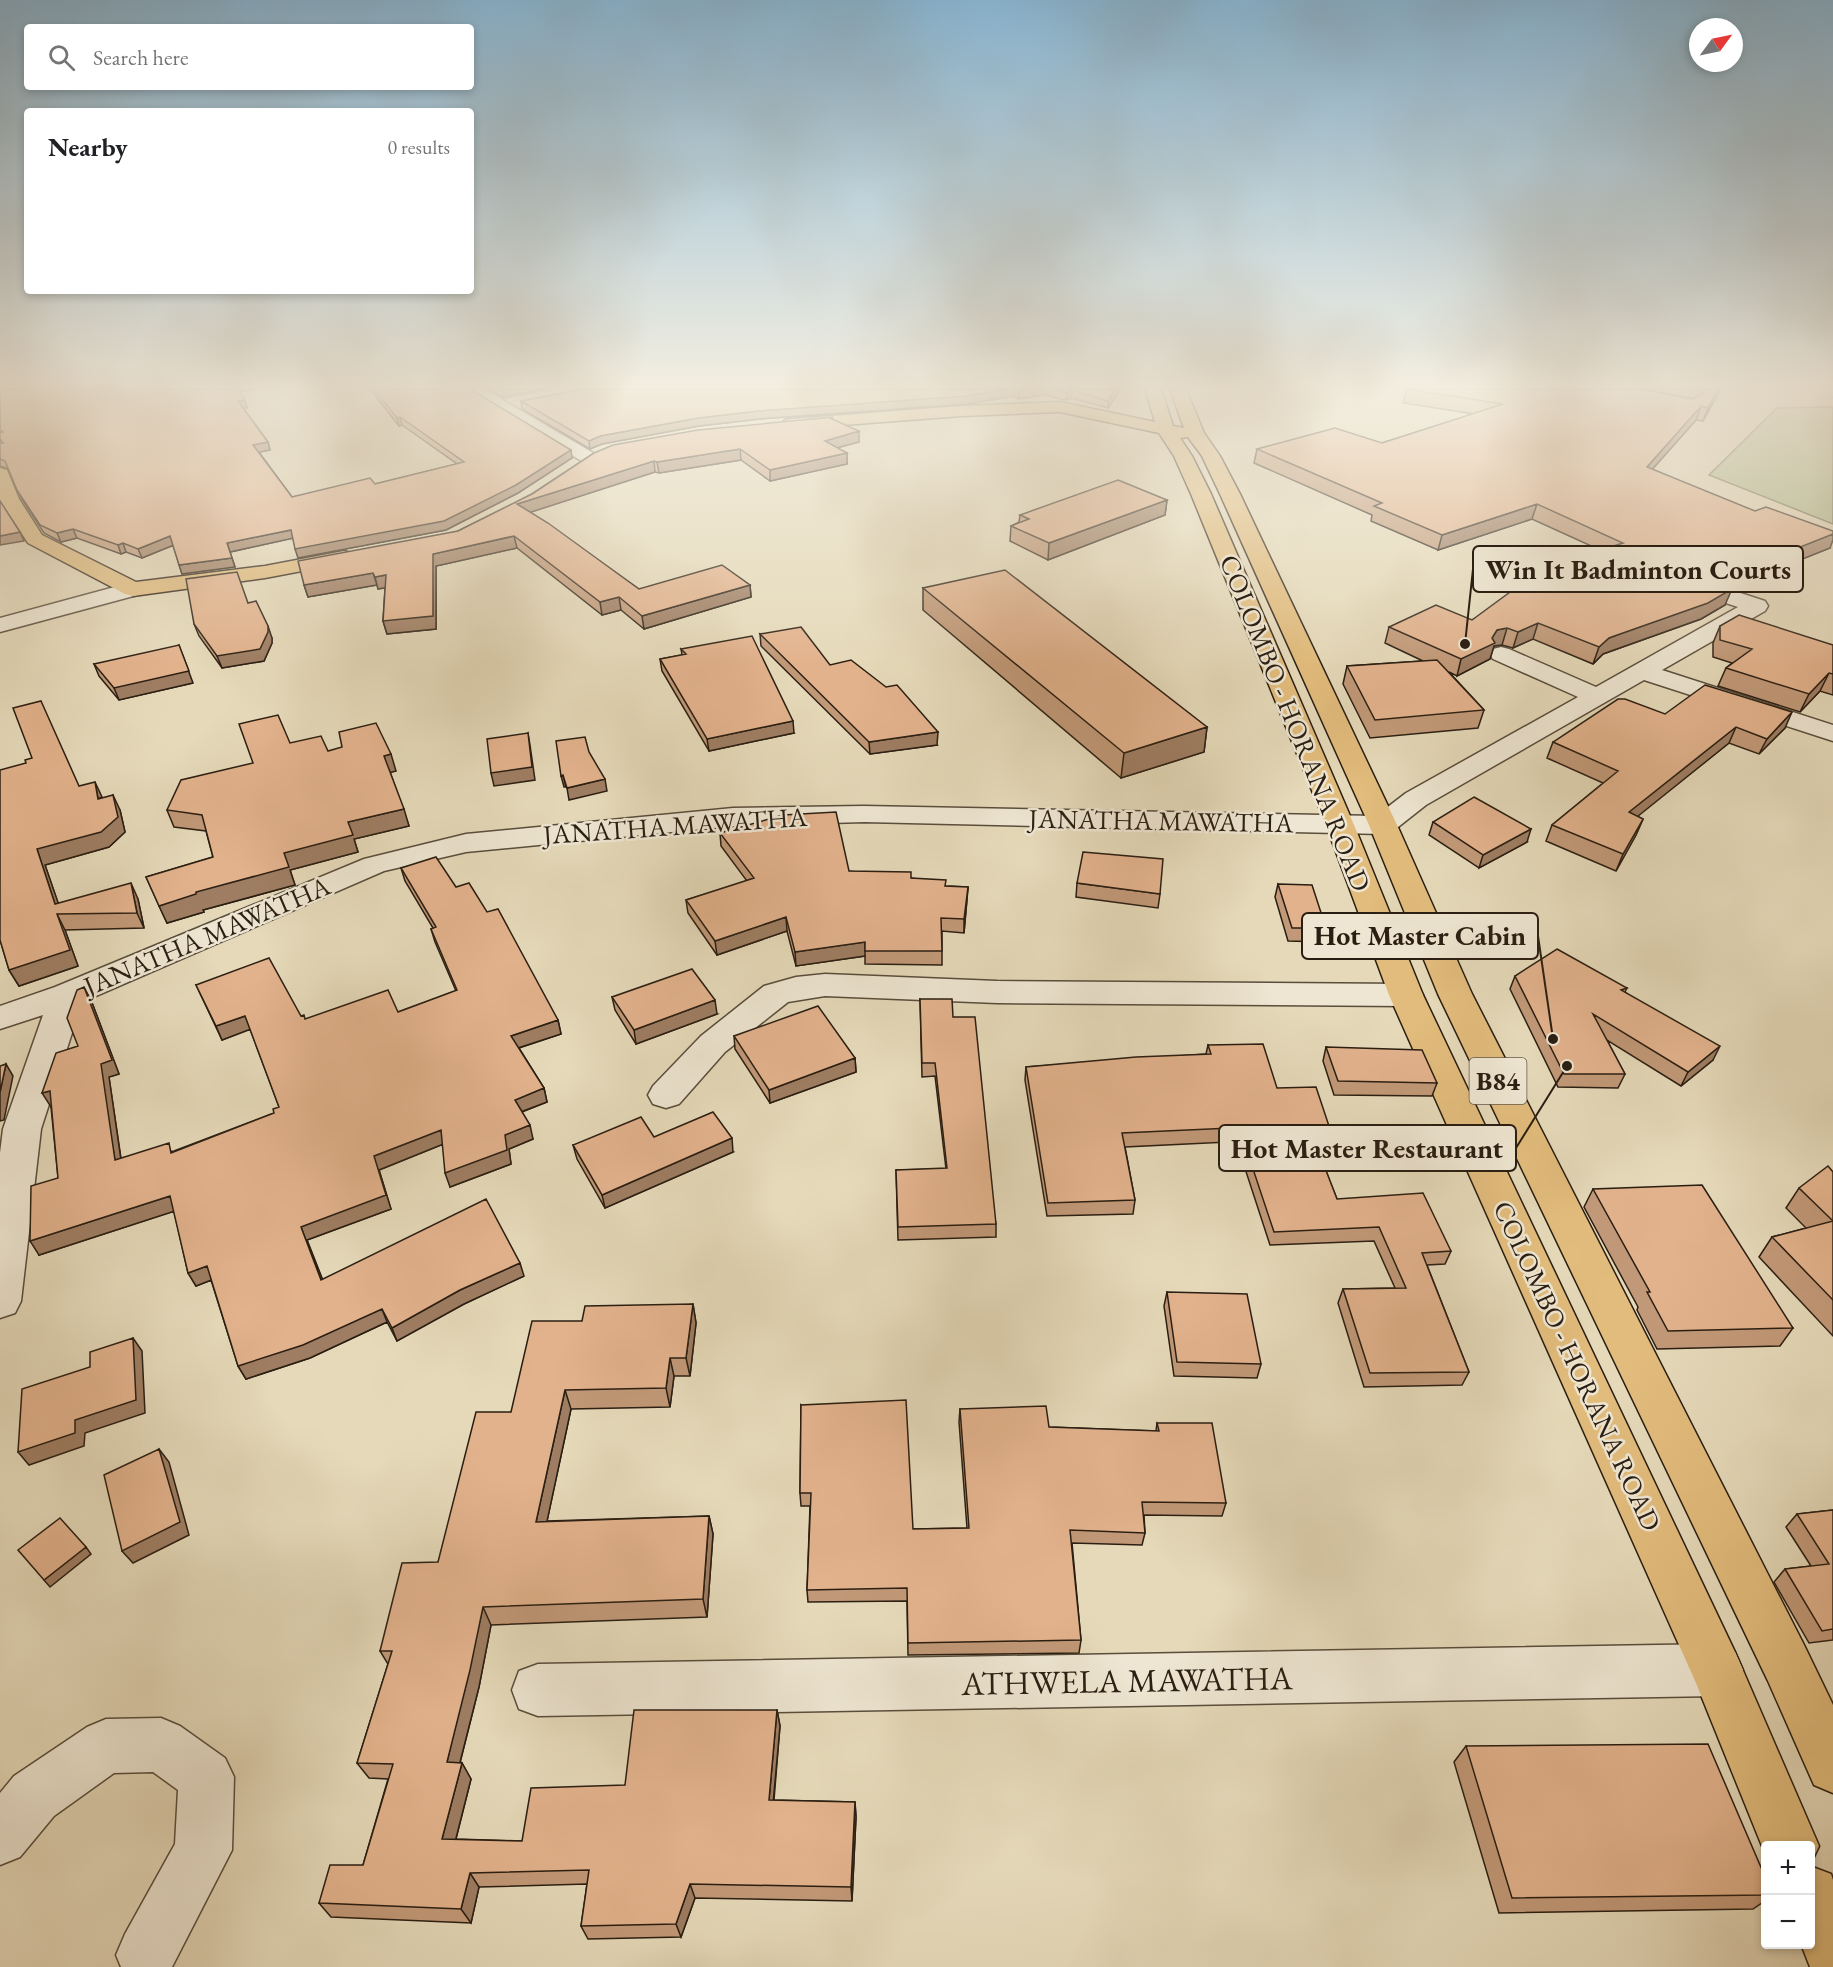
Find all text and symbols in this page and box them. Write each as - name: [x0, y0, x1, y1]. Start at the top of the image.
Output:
- north arrow: [1689, 18, 1743, 72]
- search box: [24, 24, 474, 90]
- icon: search: [45, 41, 78, 74]
- text: Search here: [93, 43, 188, 72]
- text: Nearby: [48, 130, 128, 164]
- text: 0 results: [387, 134, 450, 160]
- callout: Win It Badminton Courts: [1473, 546, 1803, 592]
- street label: COLOMBO - HORANA ROAD: [1212, 549, 1379, 896]
- text: Win It Badminton Courts: [1485, 551, 1791, 587]
- street label: JANATHA MAWATHA: [540, 799, 808, 852]
- street label: JANATHA MAWATHA: [1026, 801, 1294, 840]
- street label: JANATHA MAWATHA: [76, 868, 336, 1004]
- callout: Hot Master Cabin: [1302, 913, 1538, 959]
- text: Hot Master Cabin: [1314, 917, 1526, 953]
- road number: B84: [1470, 1058, 1526, 1104]
- callout: Hot Master Restaurant: [1219, 1125, 1516, 1171]
- text: Hot Master Restaurant: [1231, 1130, 1504, 1166]
- street label: COLOMBO - HORANA ROAD: [1485, 1195, 1669, 1536]
- street label: ATHWELA MAWATHA: [960, 1656, 1293, 1705]
- map controls: [1761, 1841, 1815, 1949]
- button: +: [1761, 1841, 1815, 1895]
- button: −: [1761, 1895, 1815, 1949]

